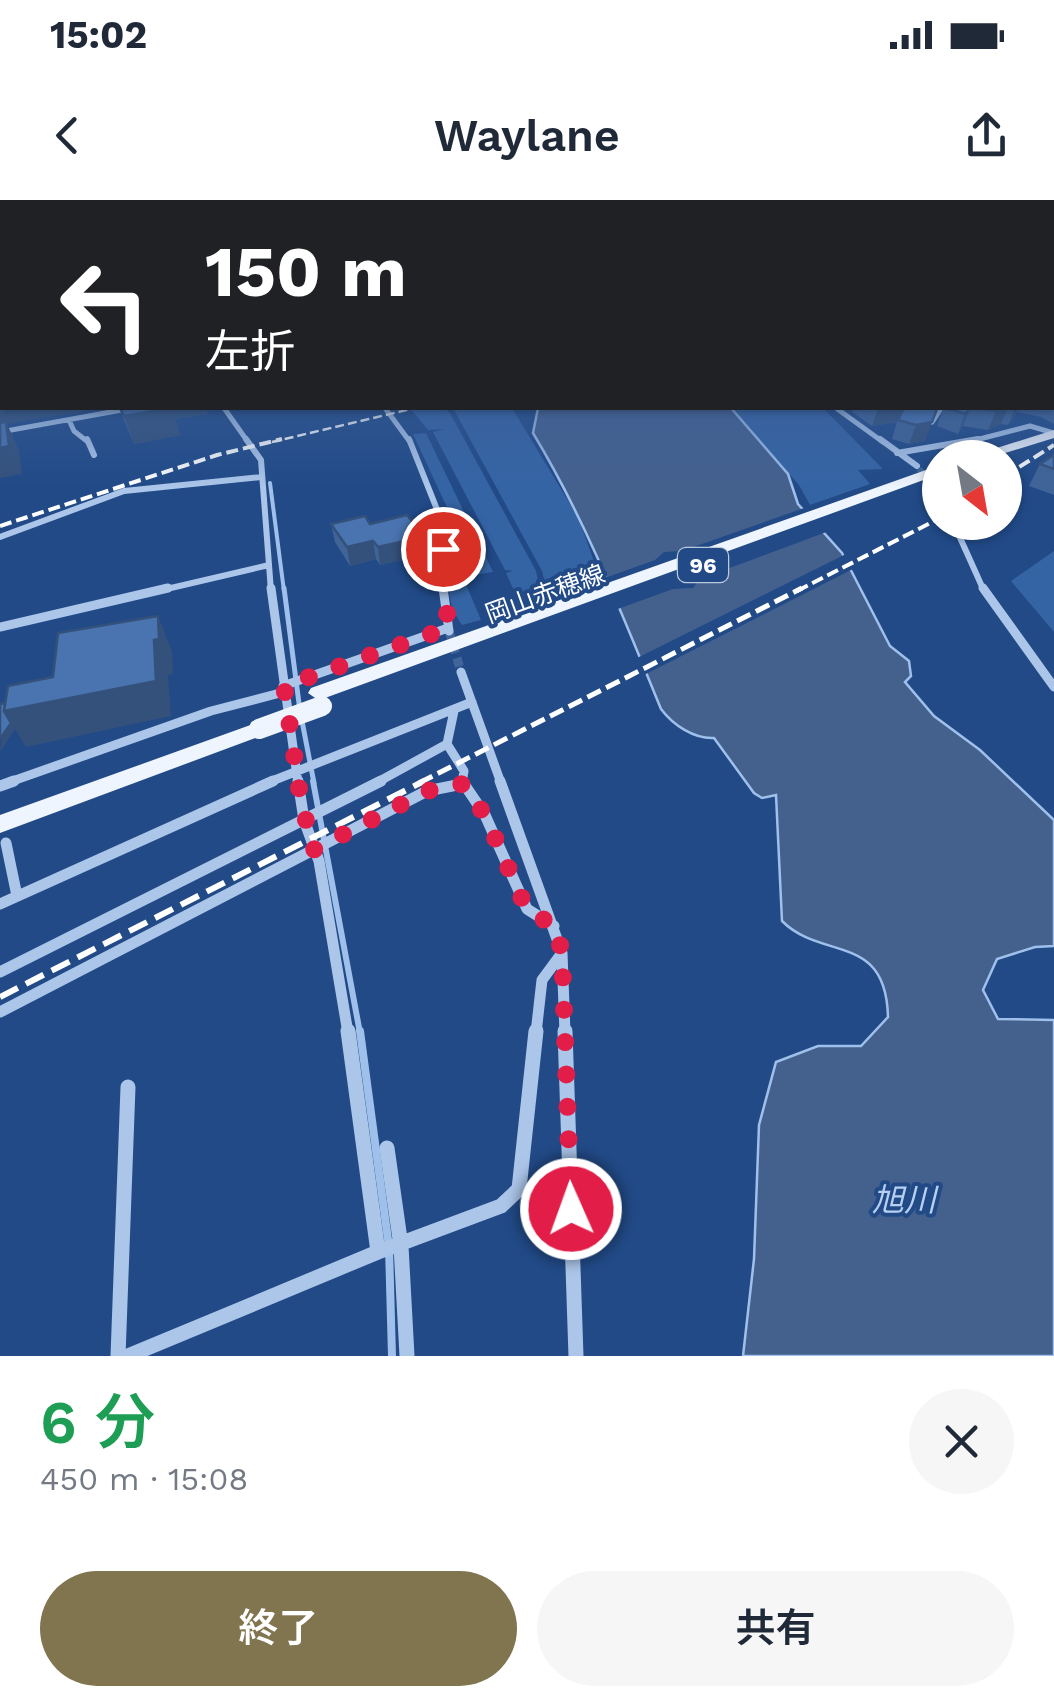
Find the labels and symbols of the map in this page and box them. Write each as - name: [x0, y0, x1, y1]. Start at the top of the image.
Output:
- north arrow: [922, 440, 1022, 540]
- pin: [401, 507, 486, 592]
- road number: 96: [678, 548, 728, 582]
- street label: 岡山赤穂線: [481, 559, 609, 629]
- position arrow: [519, 1157, 623, 1261]
- water label: 旭川: [872, 1181, 939, 1219]

